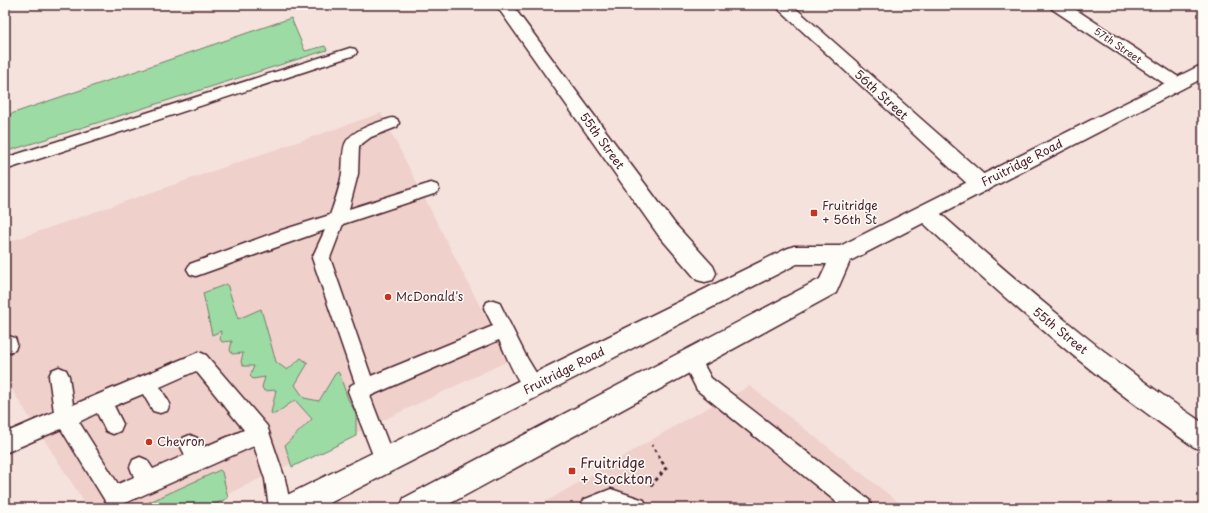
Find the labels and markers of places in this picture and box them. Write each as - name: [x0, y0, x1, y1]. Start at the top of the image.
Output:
- place label: Fruitridge + 56th St: [822, 196, 878, 228]
- marker: Fruitridge + 56th St: [809, 208, 819, 218]
- place label: McDonald's: [396, 287, 464, 305]
- marker: McDonald's: [383, 292, 393, 302]
- place label: Chevron: [157, 432, 205, 450]
- marker: Chevron: [144, 437, 154, 447]
- place label: Fruitridge + Stockton: [580, 452, 653, 489]
- marker: Fruitridge + Stockton: [567, 466, 577, 476]

